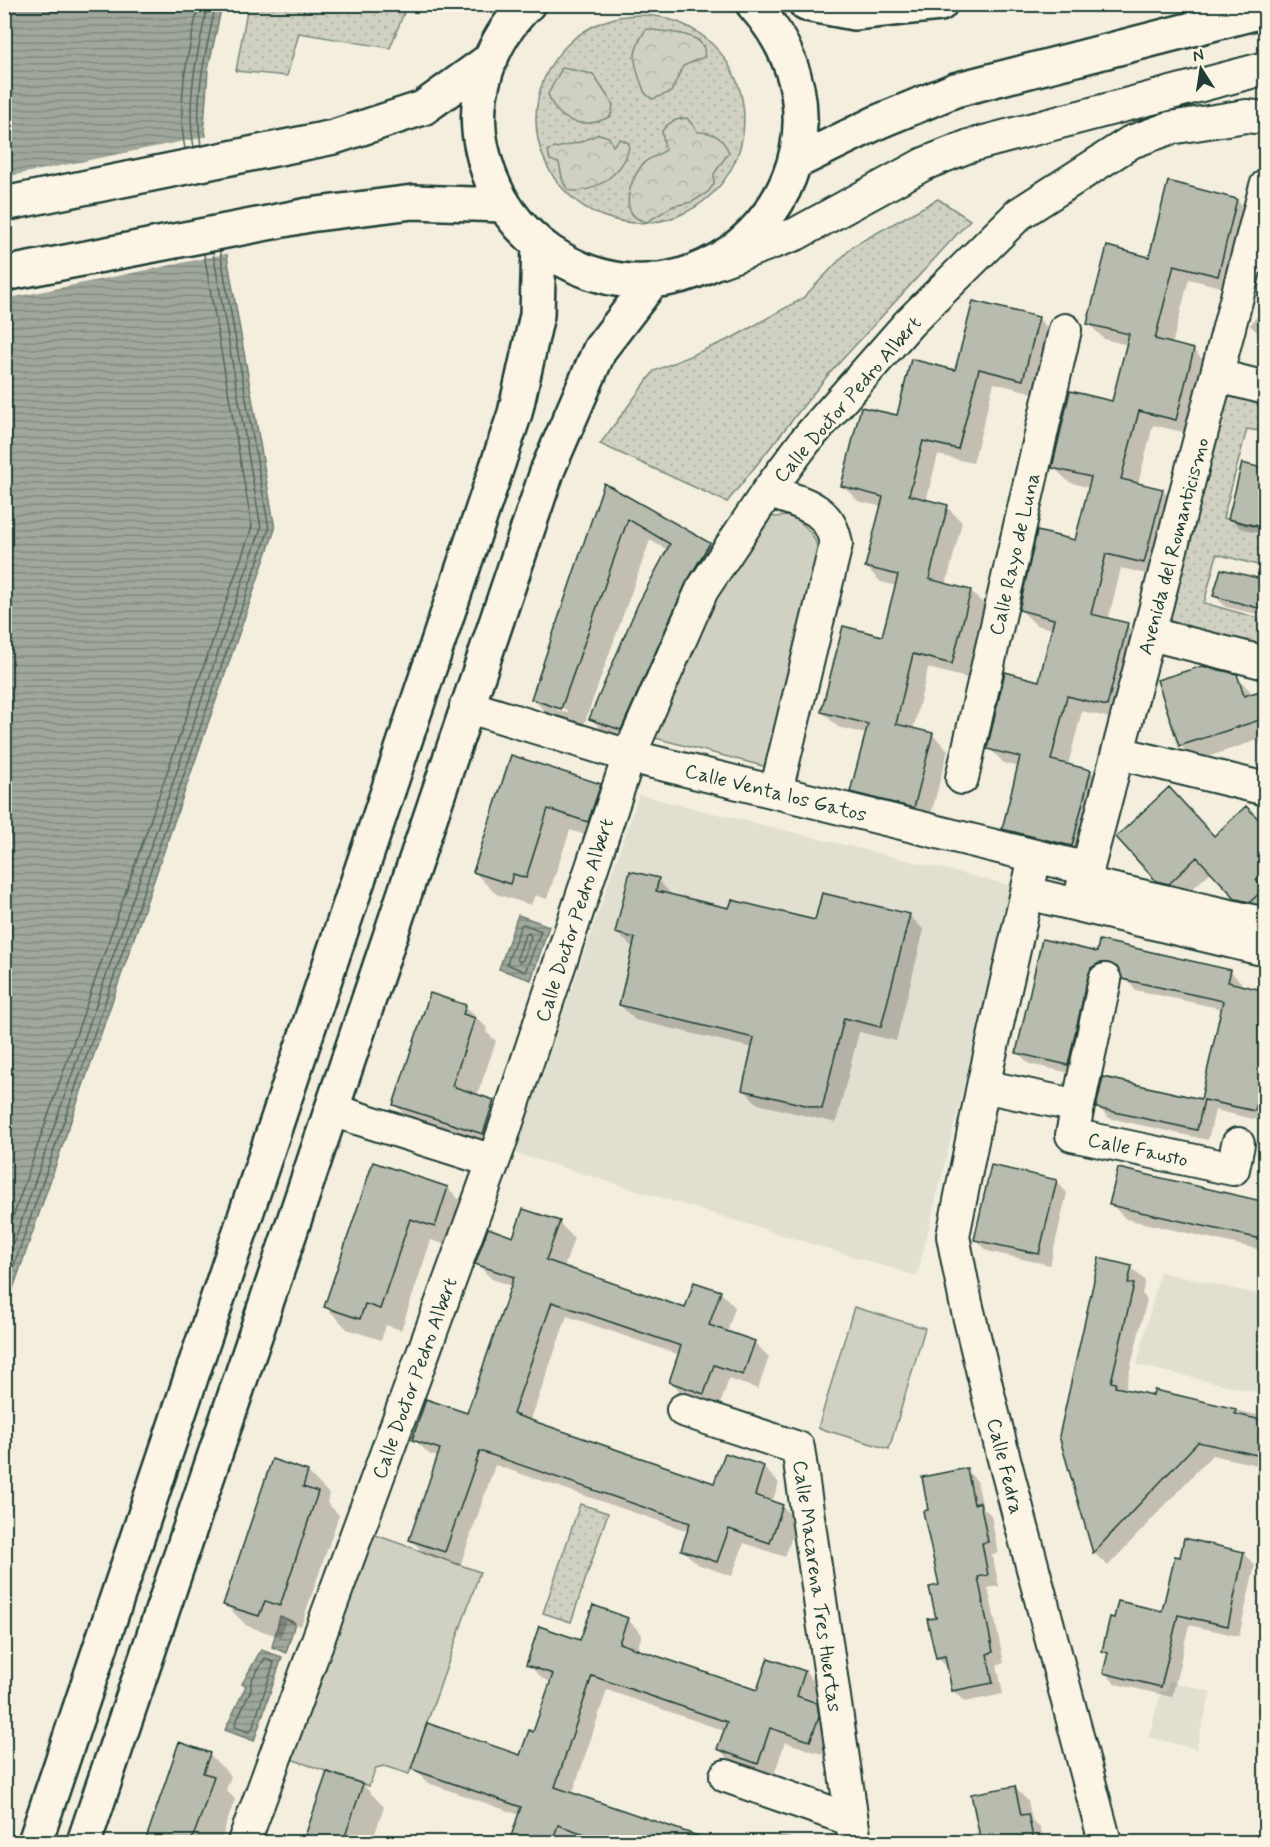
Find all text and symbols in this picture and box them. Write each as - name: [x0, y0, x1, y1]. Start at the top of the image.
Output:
- north arrow: [1171, 39, 1231, 99]
- text: N: [1191, 44, 1206, 67]
- street label: Calle Doctor Pedro Albert: [768, 311, 928, 489]
- street label: Avenida del Romanticismo: [1132, 435, 1216, 658]
- street label: Calle Rayo de Luna: [984, 470, 1047, 638]
- street label: Calle Venta los Gatos: [682, 758, 869, 829]
- street label: Calle Doctor Pedro Albert: [530, 815, 621, 1026]
- street label: Calle Fausto: [1085, 1127, 1190, 1174]
- street label: Calle Doctor Pedro Albert: [366, 1274, 464, 1483]
- street label: Calle Fedra: [980, 1415, 1030, 1517]
- street label: Calle Macarena Tres Huertas: [785, 1459, 848, 1714]

